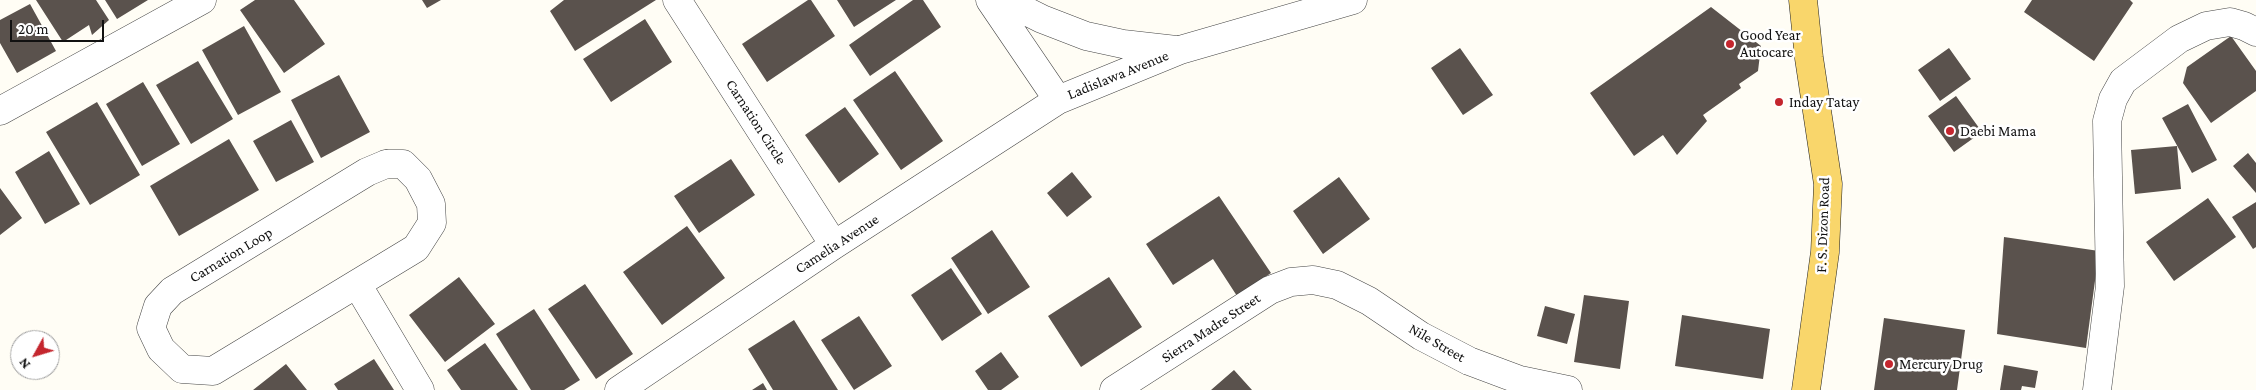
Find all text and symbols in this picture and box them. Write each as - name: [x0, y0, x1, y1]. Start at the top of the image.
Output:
- scale bar: [12, 10, 106, 42]
- text: 20 m: [18, 21, 49, 37]
- place label: Good Year Autocare: [1740, 26, 1801, 61]
- marker: Good Year Autocare: [1724, 38, 1736, 50]
- street label: Ladislawa Avenue: [1065, 46, 1171, 104]
- street label: Carnation Circle: [722, 76, 790, 168]
- place label: Inday Tatay: [1789, 93, 1859, 111]
- marker: Inday Tatay: [1773, 96, 1785, 108]
- place label: Daebi Mama: [1960, 122, 2036, 140]
- marker: Daebi Mama: [1944, 125, 1956, 137]
- street label: F. S. Dizon Road: [1812, 177, 1834, 273]
- street label: Camelia Avenue: [792, 210, 882, 278]
- street label: Carnation Loop: [186, 223, 276, 287]
- street label: Sierra Madre Street: [1158, 289, 1264, 367]
- street label: Nile Street: [1406, 320, 1468, 366]
- north arrow: [10, 330, 60, 380]
- text: N: [15, 355, 33, 373]
- place label: Mercury Drug: [1899, 355, 1983, 373]
- marker: Mercury Drug: [1883, 358, 1895, 370]

